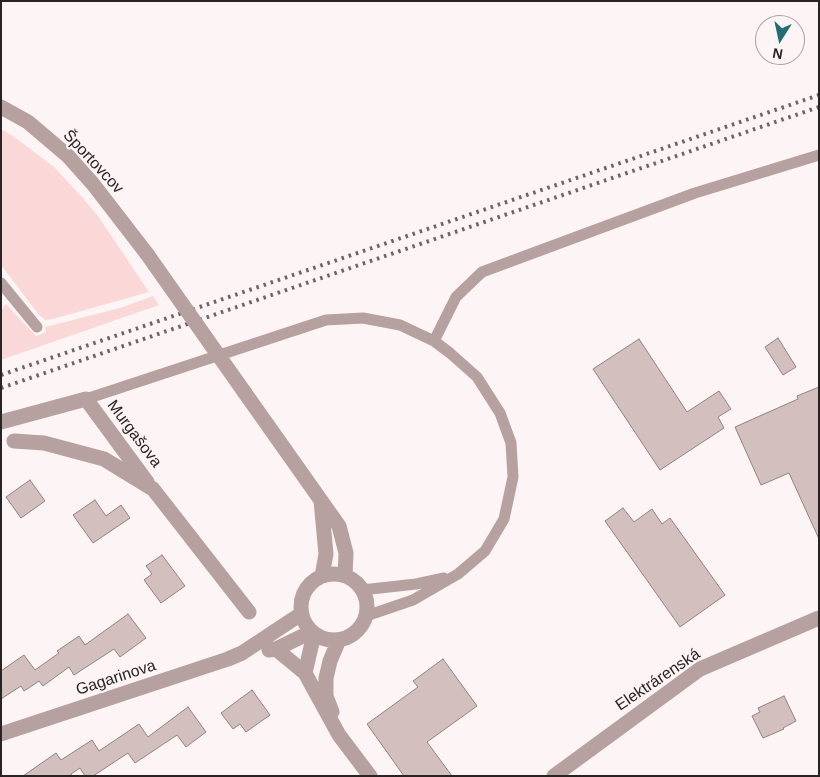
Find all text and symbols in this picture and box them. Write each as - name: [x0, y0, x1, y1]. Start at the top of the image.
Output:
- north arrow: [755, 15, 805, 65]
- text: N: [771, 45, 784, 63]
- street label: Športovcov: [59, 126, 127, 198]
- street label: Murgašova: [103, 397, 165, 471]
- street label: Elektrárenská: [612, 645, 704, 715]
- street label: Gagarinova: [74, 656, 158, 700]

